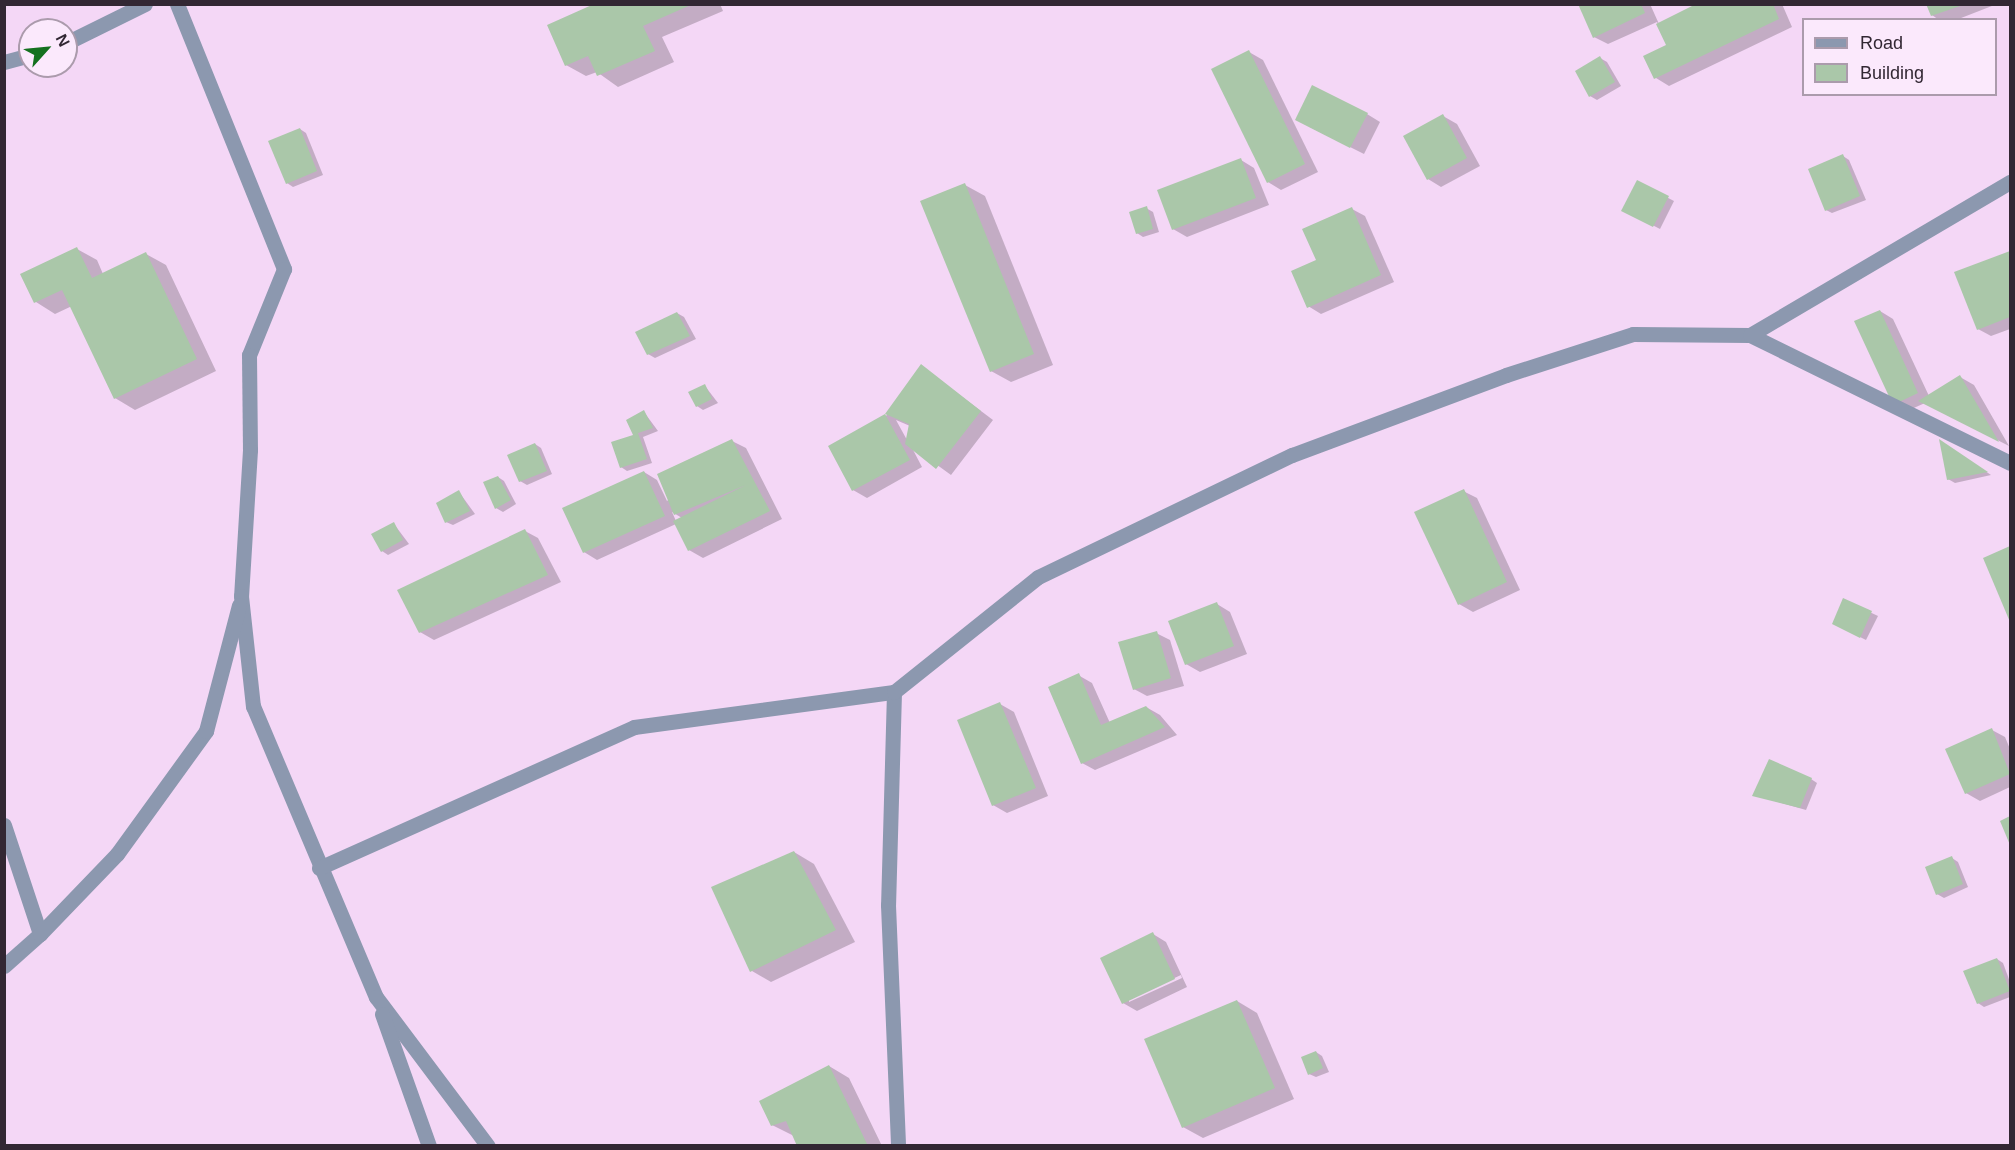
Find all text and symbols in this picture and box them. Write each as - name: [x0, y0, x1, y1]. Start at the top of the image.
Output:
- north arrow: [18, 18, 78, 78]
- legend: [1802, 18, 1997, 96]
- text: N: [53, 31, 73, 50]
- text: Road: [1860, 33, 1903, 53]
- text: Building: [1860, 63, 1924, 83]

